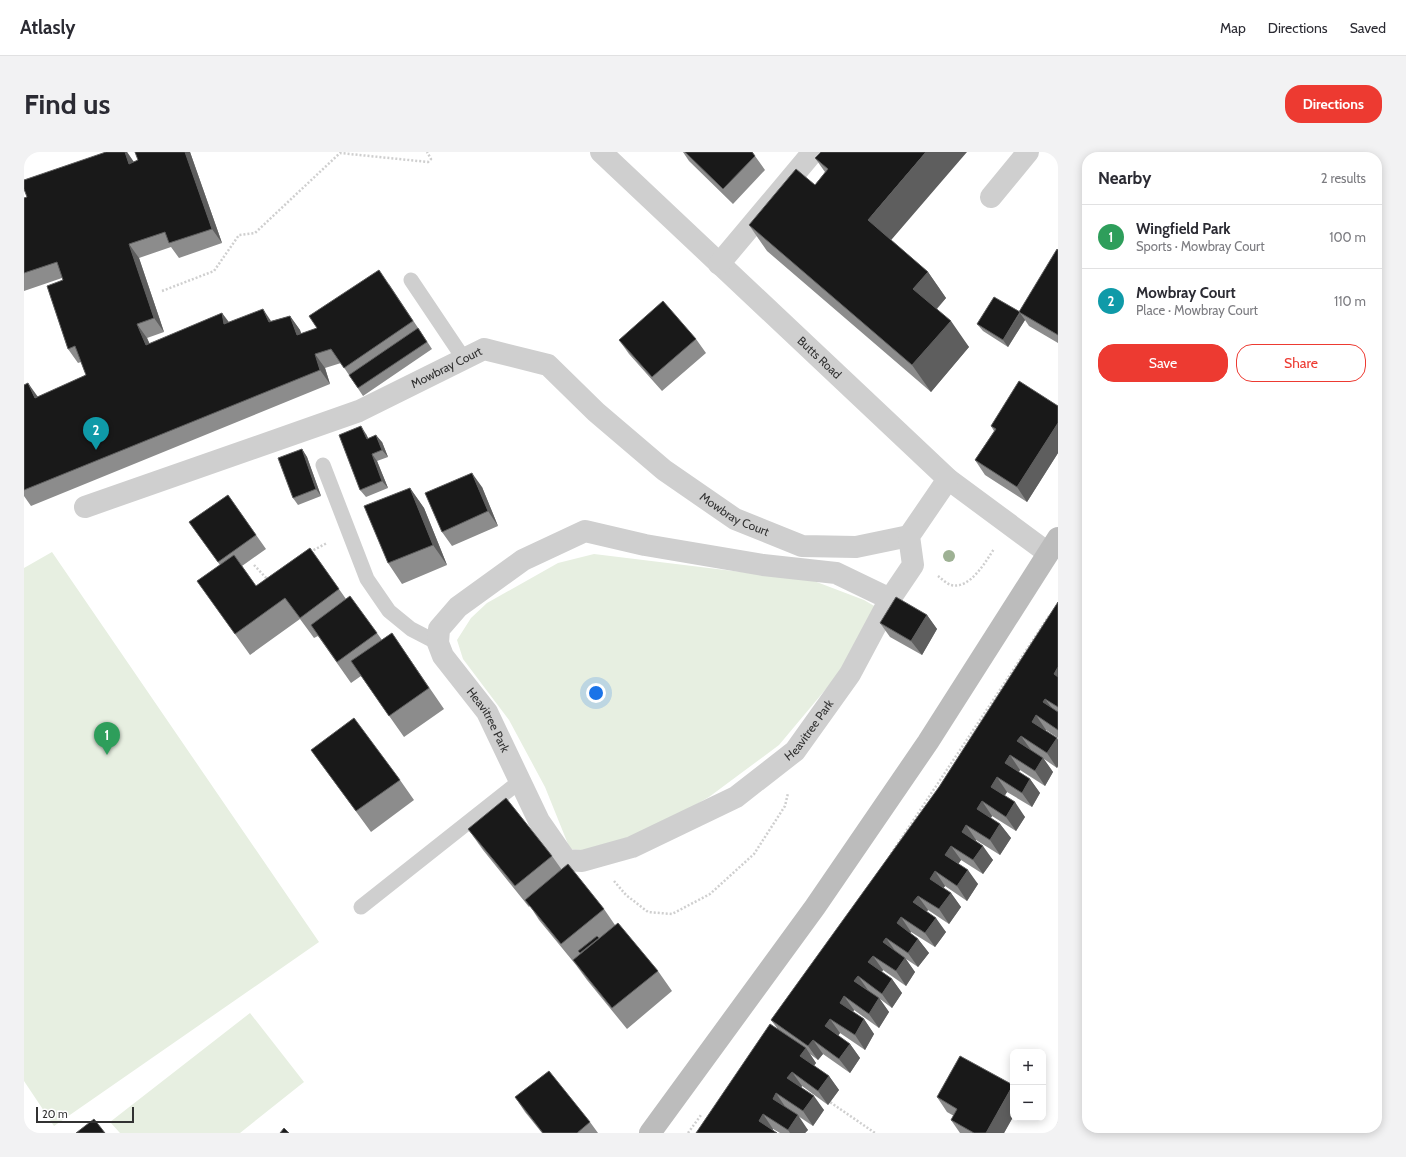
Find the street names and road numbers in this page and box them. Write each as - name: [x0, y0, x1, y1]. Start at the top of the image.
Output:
- street label: Butts Road: [794, 333, 845, 382]
- street label: Mowbray Court: [408, 343, 484, 391]
- street label: Mowbray Court: [697, 489, 771, 539]
- street label: Heavitree Park: [464, 684, 513, 755]
- street label: Heavitree Park: [781, 696, 837, 764]

